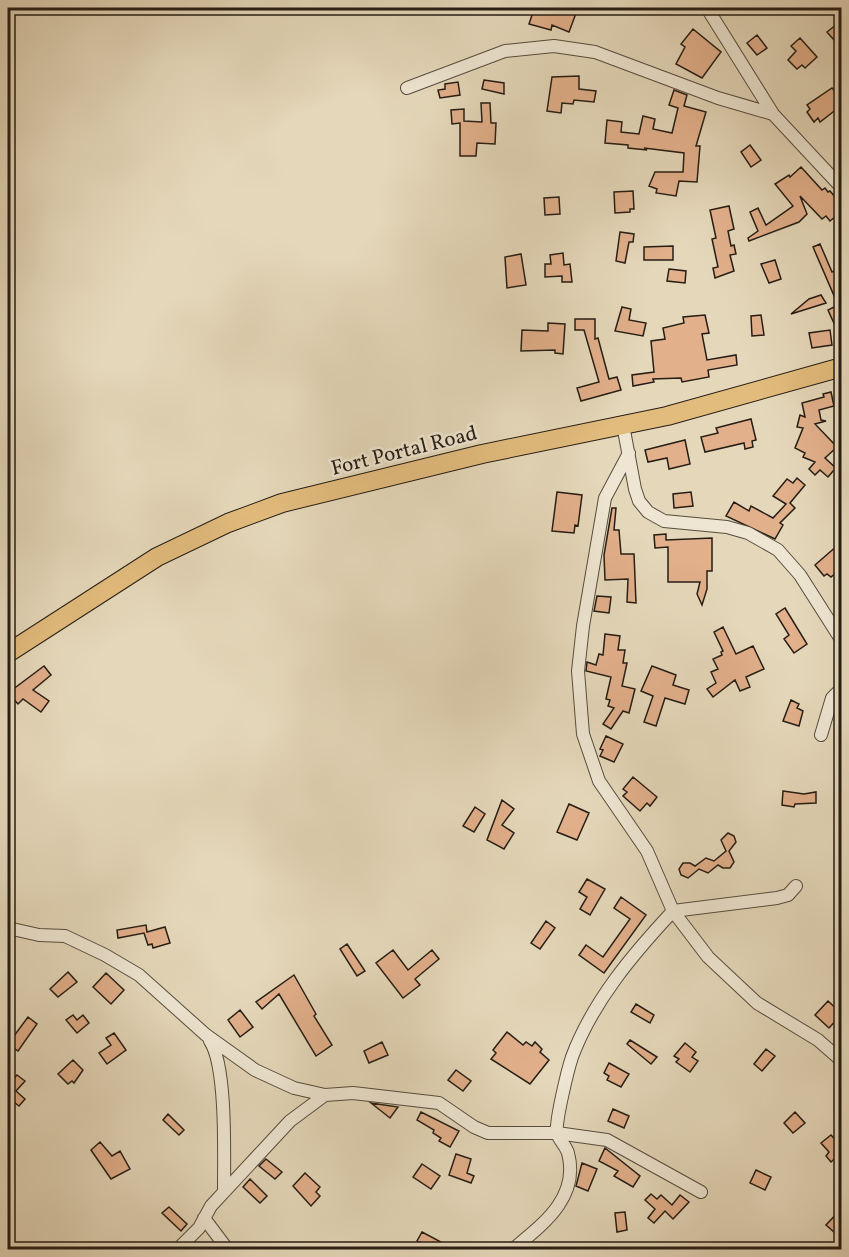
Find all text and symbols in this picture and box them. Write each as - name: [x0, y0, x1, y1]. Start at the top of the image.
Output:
- street label: Fort Portal Road: [328, 419, 481, 484]

